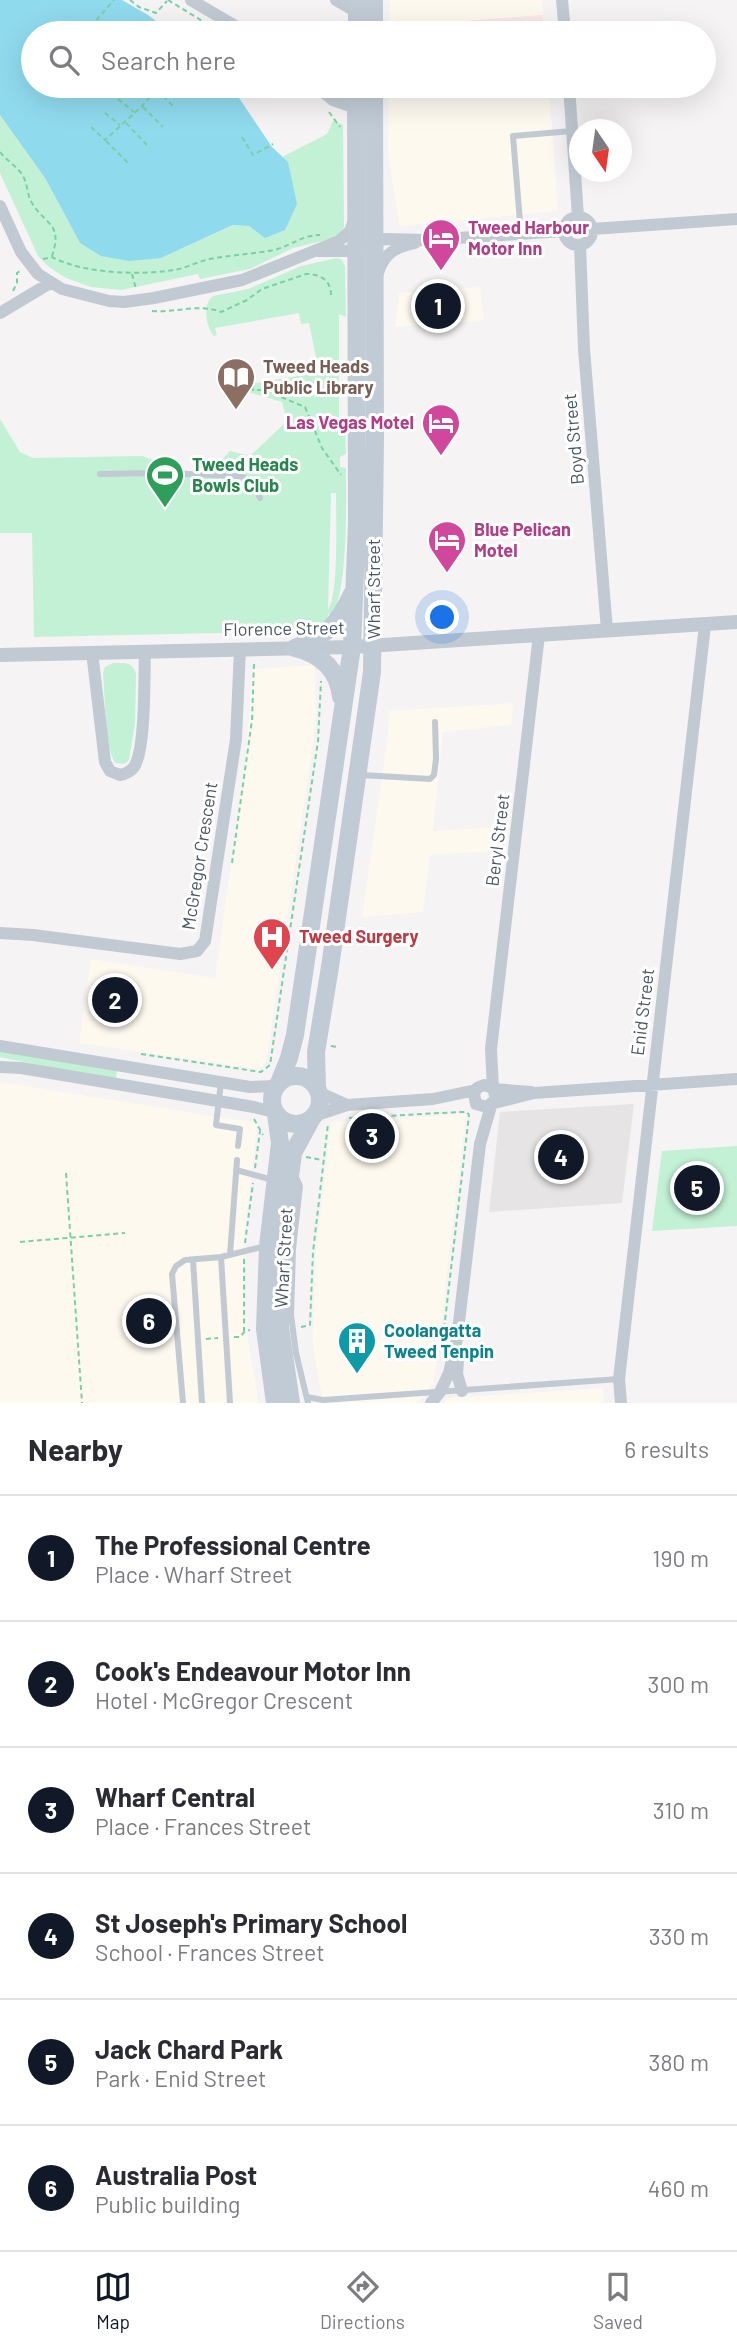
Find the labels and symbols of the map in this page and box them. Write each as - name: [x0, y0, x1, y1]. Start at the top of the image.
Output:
- north arrow: [569, 119, 632, 182]
- place label: Tweed Harbour Motor Inn: [468, 216, 589, 259]
- hotel icon: Tweed Harbour Motor Inn: [420, 217, 462, 272]
- pin: 1: [415, 280, 461, 332]
- place label: Tweed Heads Public Library: [263, 355, 374, 398]
- library icon: Tweed Heads Public Library: [215, 356, 257, 411]
- street label: Boyd Street: [558, 393, 588, 486]
- hotel icon: Las Vegas Motel: [420, 402, 462, 457]
- place label: Las Vegas Motel: [286, 411, 414, 433]
- place label: Tweed Heads Bowls Club: [192, 453, 298, 496]
- sports icon: Tweed Heads Bowls Club: [144, 454, 186, 509]
- place label: Blue Pelican Motel: [474, 518, 571, 561]
- hotel icon: Blue Pelican Motel: [426, 519, 468, 574]
- street label: Wharf Street: [362, 539, 384, 639]
- your location: [425, 600, 459, 634]
- street label: Florence Street: [223, 616, 345, 640]
- street label: McGregor Crescent: [176, 780, 222, 931]
- street label: Beryl Street: [480, 792, 514, 887]
- hospital icon: Tweed Surgery: [251, 916, 293, 971]
- place label: Tweed Surgery: [299, 925, 418, 947]
- street label: Enid Street: [626, 967, 658, 1057]
- pin: 2: [92, 974, 138, 1026]
- pin: 3: [349, 1110, 395, 1162]
- pin: 4: [538, 1131, 584, 1183]
- pin: 5: [674, 1162, 720, 1214]
- street label: Wharf Street: [269, 1207, 297, 1309]
- pin: 6: [126, 1295, 172, 1347]
- place label: Coolangatta Tweed Tenpin: [384, 1319, 494, 1362]
- building icon: Coolangatta Tweed Tenpin: [336, 1320, 378, 1375]

